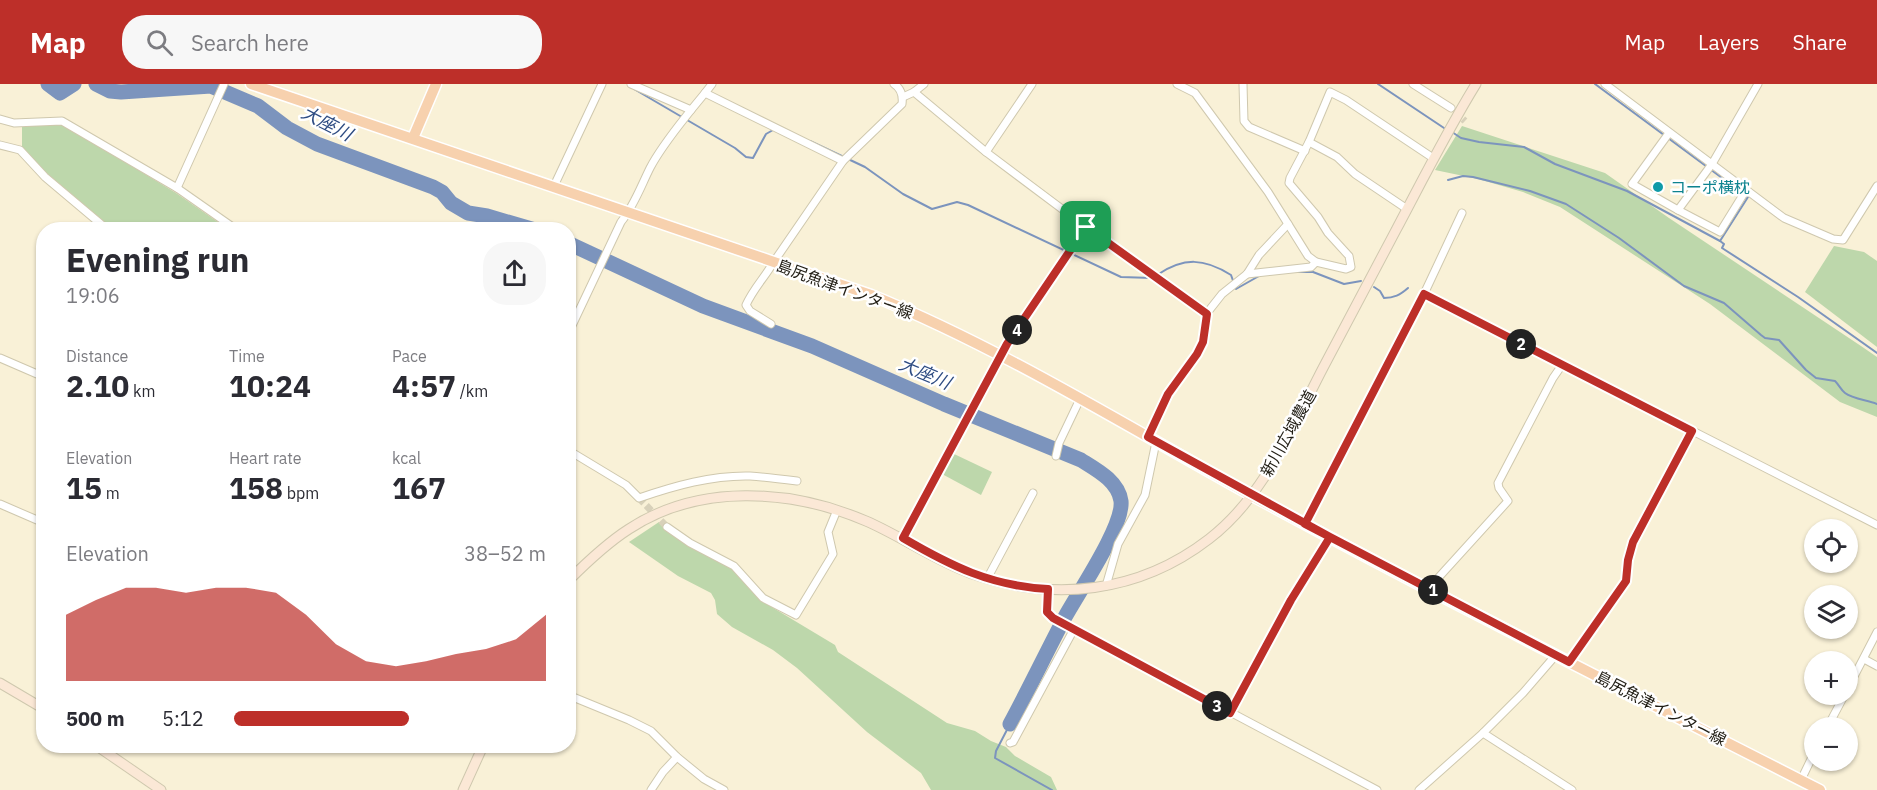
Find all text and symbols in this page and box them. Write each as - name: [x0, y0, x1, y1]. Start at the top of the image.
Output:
- search box: [122, 15, 542, 69]
- text: Map: [30, 24, 86, 61]
- icon: search: [143, 26, 176, 59]
- text: Search here: [191, 28, 309, 57]
- text: Map: [1625, 28, 1665, 56]
- text: Layers: [1698, 28, 1760, 56]
- text: Share: [1793, 28, 1847, 56]
- water label: 大座川: [298, 100, 358, 146]
- place label: コーポ横枕: [1670, 177, 1750, 197]
- marker: コーポ横枕: [1651, 180, 1665, 194]
- pin: [1060, 201, 1111, 252]
- icon: arrive: [1069, 210, 1102, 243]
- text: Evening run: [66, 238, 250, 281]
- button: share: [483, 242, 546, 305]
- street label: 島尻魚津インター線: [774, 255, 916, 323]
- text: 19:06: [66, 282, 120, 309]
- pin: 4: [1002, 315, 1032, 345]
- text: 4: [1012, 320, 1022, 340]
- pin: 2: [1506, 329, 1536, 359]
- text: 2: [1516, 334, 1526, 354]
- text: Distance: [66, 346, 128, 366]
- text: Time: [229, 346, 265, 366]
- text: Pace: [392, 346, 427, 366]
- water label: 大座川: [896, 352, 956, 395]
- text: 2.10: [66, 366, 129, 405]
- text: 10:24: [229, 366, 311, 405]
- text: 4:57: [392, 366, 456, 405]
- text: km: [129, 381, 156, 401]
- text: /km: [456, 381, 488, 401]
- street label: 新川広域農道: [1256, 386, 1320, 480]
- text: Elevation: [66, 448, 132, 468]
- text: Heart rate: [229, 448, 302, 468]
- text: kcal: [392, 448, 421, 468]
- text: 15: [66, 468, 102, 507]
- text: 158: [229, 468, 283, 507]
- text: 167: [392, 468, 446, 507]
- text: m: [102, 483, 120, 503]
- text: bpm: [283, 483, 319, 503]
- map controls: [1804, 519, 1858, 771]
- button: locate: [1804, 519, 1858, 573]
- text: Elevation: [66, 540, 149, 567]
- text: 38–52 m: [464, 540, 546, 567]
- pin: 1: [1418, 575, 1448, 605]
- text: 1: [1428, 580, 1438, 600]
- button: layers: [1804, 585, 1858, 639]
- button: +: [1804, 651, 1858, 705]
- street label: 島尻魚津インター線: [1592, 666, 1730, 750]
- pin: 3: [1202, 691, 1232, 721]
- text: 3: [1212, 696, 1222, 716]
- text: 500 m: [66, 705, 125, 732]
- text: 5:12: [162, 705, 204, 732]
- button: −: [1804, 717, 1858, 771]

